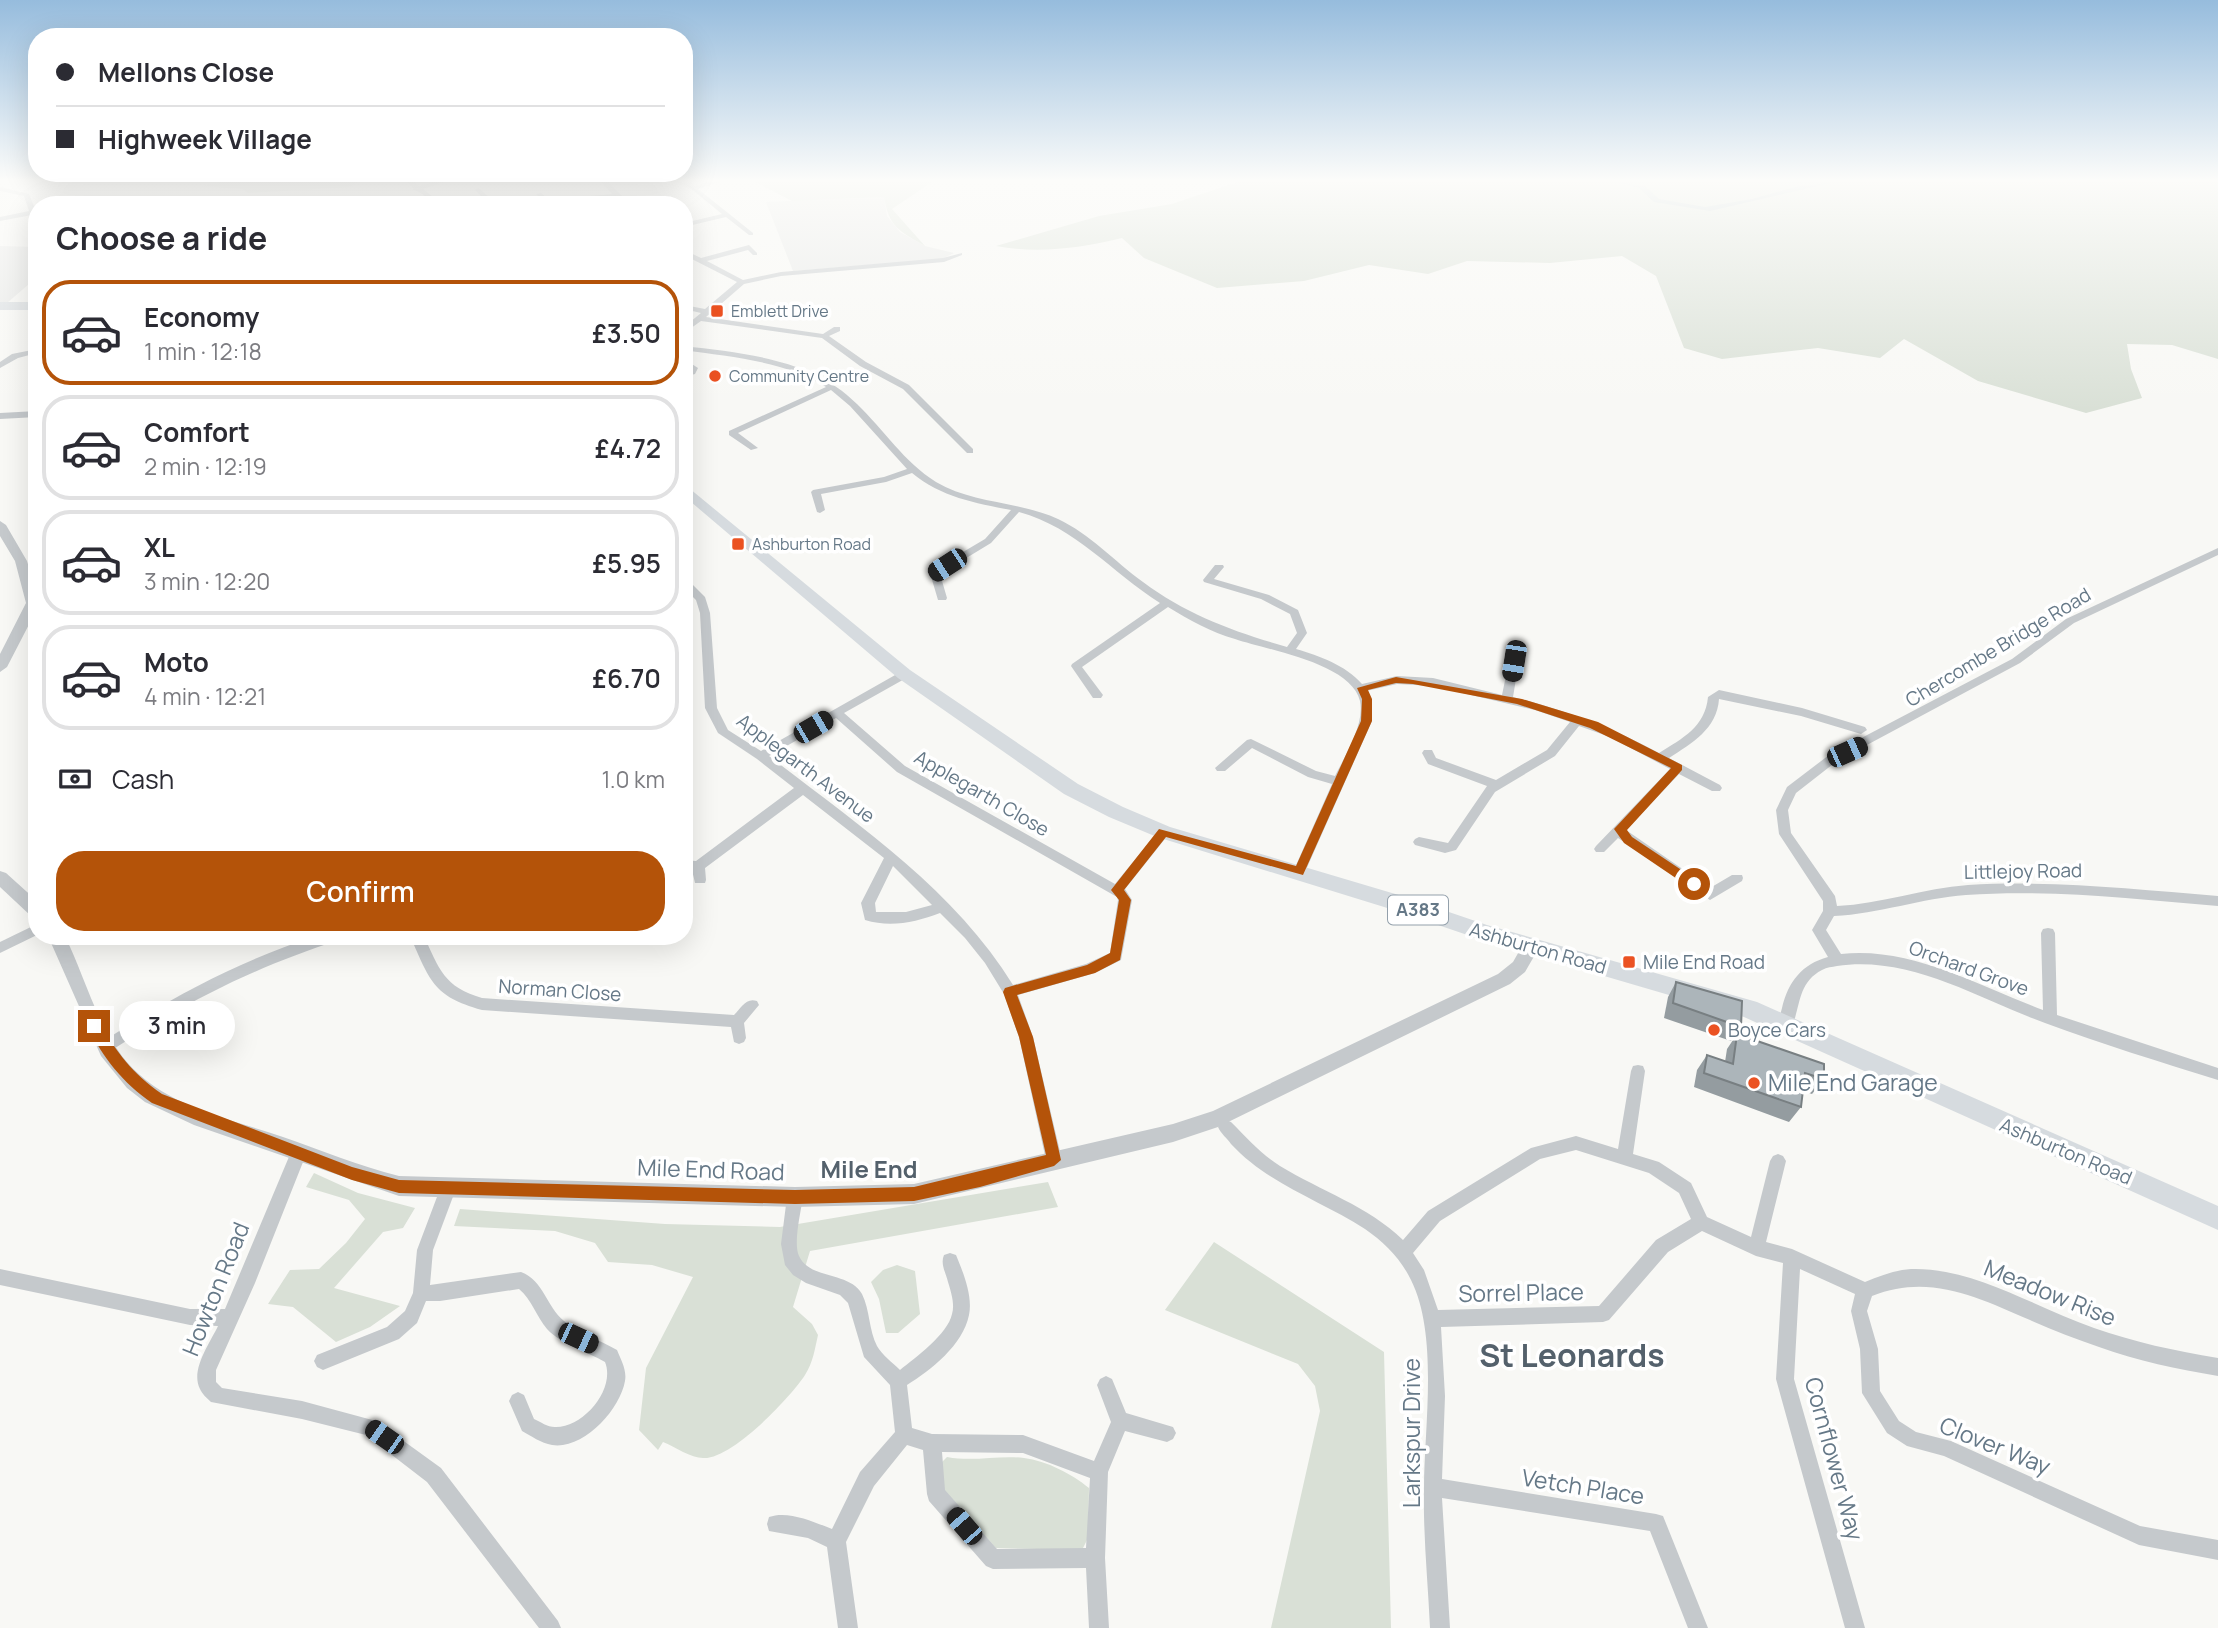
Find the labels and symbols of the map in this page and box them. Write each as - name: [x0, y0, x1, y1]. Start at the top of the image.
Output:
- place label: Emblett Drive: [731, 300, 829, 322]
- marker: Emblett Drive: [709, 303, 725, 319]
- place label: Community Centre: [729, 365, 869, 387]
- marker: Community Centre: [707, 368, 723, 384]
- place label: Ashburton Road: [752, 533, 871, 555]
- marker: Ashburton Road: [730, 536, 746, 552]
- car: [924, 545, 971, 585]
- street label: Chercombe Bridge Road: [1901, 581, 2095, 713]
- car: [1501, 639, 1528, 683]
- car: [790, 707, 837, 747]
- street label: Applegarth Avenue: [732, 708, 880, 828]
- car: [1824, 734, 1871, 770]
- street label: Applegarth Close: [910, 744, 1054, 842]
- street label: Littlejoy Road: [1964, 857, 2082, 885]
- route start: [1678, 868, 1710, 900]
- road number: A383: [1388, 896, 1448, 925]
- street label: Ashburton Road: [1467, 916, 1609, 980]
- street label: Orchard Grove: [1905, 934, 2033, 1002]
- place label: Mile End Road: [1643, 949, 1765, 975]
- marker: Mile End Road: [1621, 954, 1637, 970]
- street label: Norman Close: [498, 973, 622, 1007]
- callout: 3 min: [119, 1002, 234, 1050]
- route end: [78, 1010, 110, 1042]
- place label: Boyce Cars: [1728, 1017, 1826, 1043]
- marker: Boyce Cars: [1706, 1022, 1722, 1038]
- place label: Mile End Garage: [1768, 1066, 1938, 1098]
- marker: Mile End Garage: [1746, 1075, 1762, 1091]
- street label: Ashburton Road: [1996, 1111, 2136, 1191]
- street label: Mile End Road: [637, 1150, 785, 1188]
- district label: Mile End: [821, 1152, 917, 1185]
- street label: Howton Road: [174, 1217, 256, 1360]
- street label: Meadow Rise: [1980, 1251, 2121, 1333]
- street label: Sorrel Place: [1458, 1275, 1584, 1309]
- car: [555, 1320, 602, 1356]
- district label: St Leonards: [1479, 1333, 1665, 1377]
- street label: Larkspur Drive: [1395, 1358, 1427, 1508]
- street label: Cornflower Way: [1798, 1374, 1872, 1544]
- street label: Clover Way: [1935, 1408, 2056, 1482]
- car: [361, 1416, 408, 1458]
- street label: Vetch Place: [1520, 1461, 1647, 1511]
- car: [943, 1503, 986, 1549]

